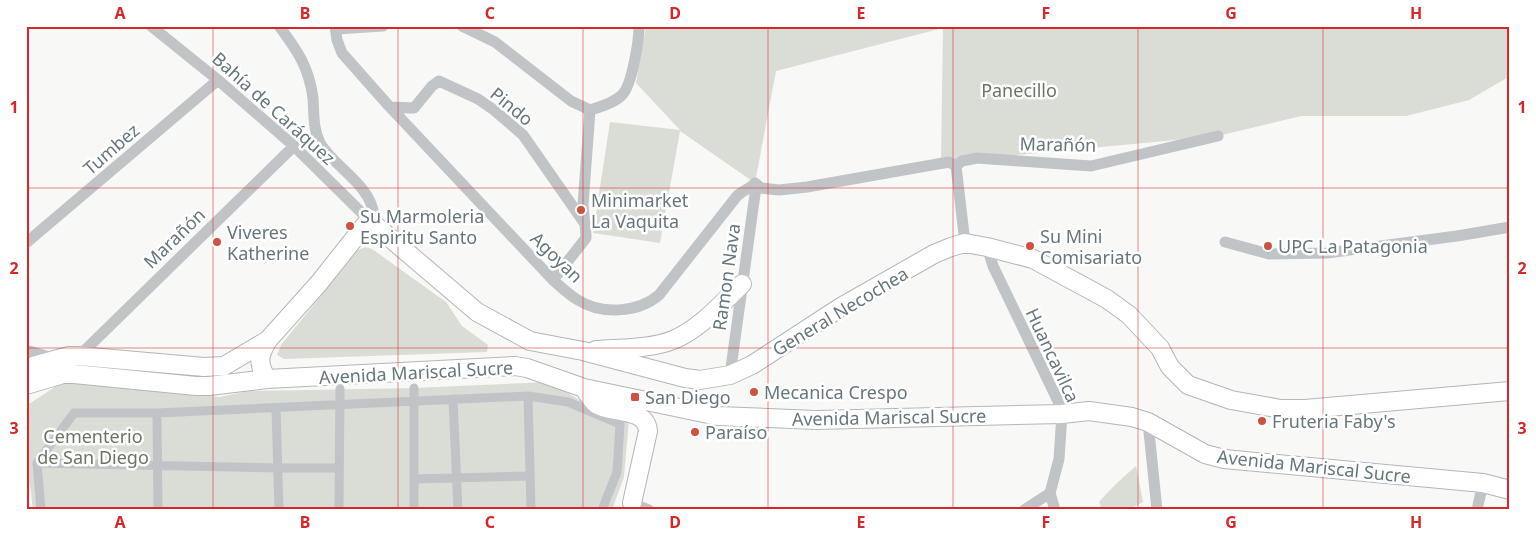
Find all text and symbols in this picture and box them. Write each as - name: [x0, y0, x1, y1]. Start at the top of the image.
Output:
- text: A: [114, 2, 126, 24]
- text: B: [300, 2, 310, 24]
- text: C: [485, 2, 495, 24]
- text: D: [669, 2, 681, 24]
- text: E: [857, 2, 866, 24]
- text: F: [1042, 2, 1050, 24]
- text: G: [1225, 2, 1237, 24]
- text: H: [1410, 2, 1422, 24]
- street label: Bahía de Caráquez: [207, 46, 341, 170]
- park label: Panecillo: [981, 78, 1057, 102]
- street label: Pindo: [486, 81, 538, 131]
- text: 1: [9, 96, 19, 118]
- text: 1: [1517, 96, 1527, 118]
- street label: Tumbez: [78, 118, 144, 180]
- street label: Marañón: [1019, 131, 1097, 157]
- place label: Minimarket La Vaquita: [591, 188, 689, 233]
- street label: Marañón: [138, 203, 210, 273]
- place label: Su Marmoleria Espiritu Santo: [360, 204, 484, 249]
- marker: Minimarket La Vaquita: [575, 204, 587, 216]
- place label: Viveres Katherine: [227, 220, 309, 265]
- marker: Su Marmoleria Espiritu Santo: [344, 220, 356, 232]
- street label: Ramon Nava: [707, 222, 745, 332]
- place label: Su Mini Comisariato: [1040, 224, 1142, 269]
- street label: Agoyan: [526, 226, 588, 288]
- place label: UPC La Patagonia: [1278, 234, 1428, 258]
- marker: Viveres Katherine: [211, 236, 223, 248]
- marker: Su Mini Comisariato: [1024, 240, 1036, 252]
- marker: UPC La Patagonia: [1262, 240, 1274, 252]
- text: 2: [9, 257, 19, 279]
- text: 2: [1517, 257, 1527, 279]
- street label: General Necochea: [768, 261, 912, 361]
- street label: Huancavilca: [1021, 304, 1085, 406]
- street label: Avenida Mariscal Sucre: [318, 355, 514, 389]
- place label: Mecanica Crespo: [764, 380, 908, 404]
- place label: San Diego: [645, 385, 731, 409]
- marker: Mecanica Crespo: [748, 386, 760, 398]
- marker: San Diego: [629, 391, 641, 403]
- street label: Avenida Mariscal Sucre: [792, 403, 986, 431]
- place label: Fruteria Faby's: [1272, 409, 1396, 433]
- marker: Fruteria Faby's: [1256, 415, 1268, 427]
- text: 3: [9, 417, 19, 439]
- text: 3: [1517, 417, 1527, 439]
- place label: Paraíso: [705, 420, 767, 444]
- park label: Cementerio de San Diego: [37, 424, 149, 469]
- marker: Paraíso: [689, 426, 701, 438]
- street label: Avenida Mariscal Sucre: [1216, 444, 1412, 488]
- text: A: [114, 511, 126, 533]
- text: B: [300, 511, 310, 533]
- text: C: [485, 511, 495, 533]
- text: D: [669, 511, 681, 533]
- text: E: [857, 511, 866, 533]
- text: F: [1042, 511, 1050, 533]
- text: G: [1225, 511, 1237, 533]
- text: H: [1410, 511, 1422, 533]

